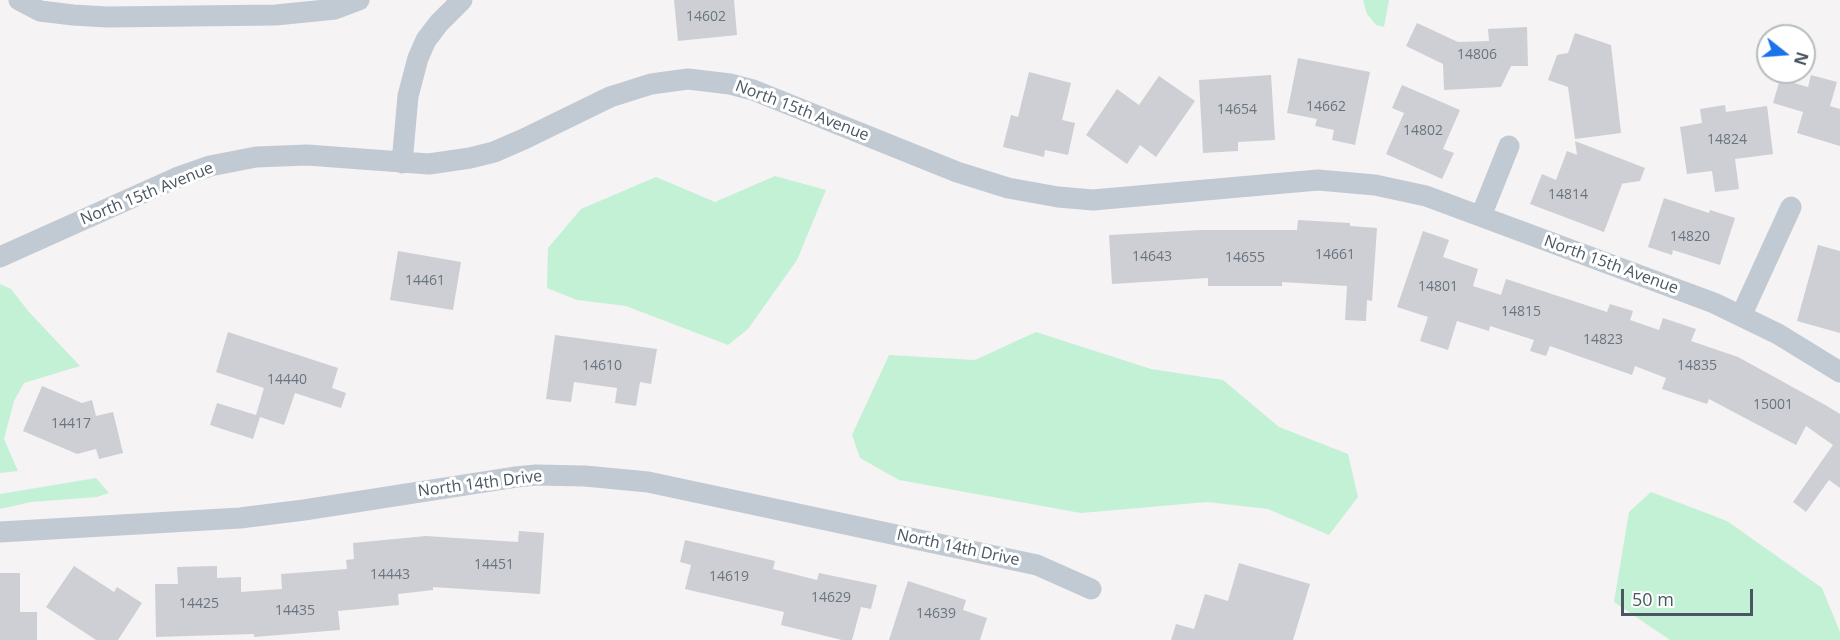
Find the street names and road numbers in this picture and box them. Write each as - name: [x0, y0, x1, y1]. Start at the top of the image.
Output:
- street label: North 15th Avenue: [732, 77, 872, 145]
- street label: North 15th Avenue: [78, 159, 216, 229]
- street label: North 15th Avenue: [1541, 232, 1681, 298]
- street label: North 14th Drive: [417, 467, 543, 501]
- street label: North 14th Drive: [895, 526, 1021, 570]

